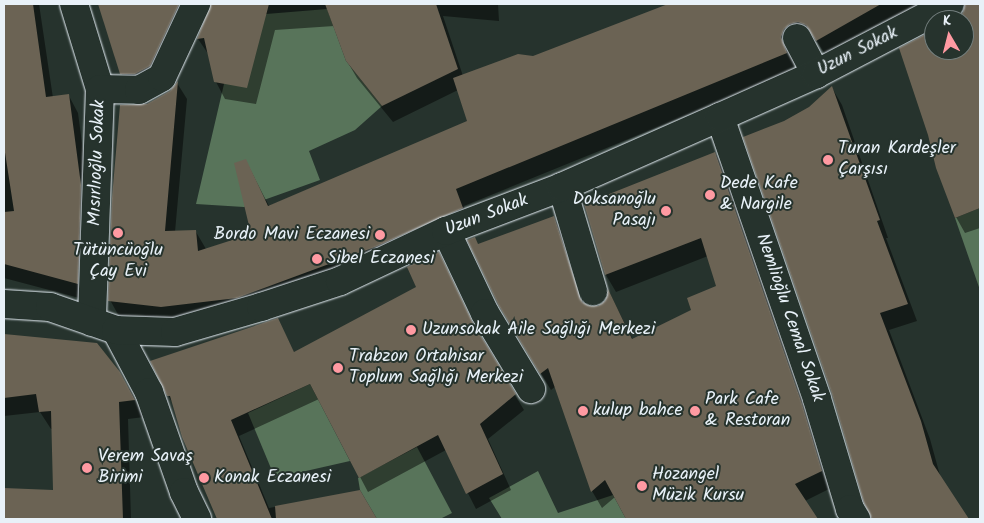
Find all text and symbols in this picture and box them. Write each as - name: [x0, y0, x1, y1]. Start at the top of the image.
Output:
- north arrow: [924, 10, 974, 60]
- text: K: [941, 10, 953, 33]
- street label: Uzun Sokak: [814, 23, 902, 81]
- street label: Mısırlıoğlu Sokak: [85, 100, 111, 226]
- place label: Turan Kardeşler Çarşısı: [838, 139, 956, 182]
- marker: Turan Kardeşler Çarşısı: [822, 154, 834, 166]
- place label: Dede Kafe & Nargile: [720, 174, 798, 216]
- marker: Dede Kafe & Nargile: [704, 189, 716, 201]
- street label: Uzun Sokak: [442, 190, 532, 242]
- place label: Doksanoğlu Pasajı: [572, 190, 656, 232]
- marker: Doksanoğlu Pasajı: [660, 205, 672, 217]
- place label: Bordo Mavi Eczanesi: [214, 224, 370, 246]
- marker: Tütüncüoğlu Çay Evi: [112, 227, 124, 239]
- marker: Bordo Mavi Eczanesi: [374, 229, 386, 241]
- street label: Nemlioğlu Cemal Sokak: [750, 231, 828, 405]
- place label: Tütüncüoğlu Çay Evi: [73, 241, 163, 284]
- place label: Sibel Eczanesi: [327, 248, 435, 270]
- marker: Sibel Eczanesi: [311, 253, 323, 265]
- place label: Uzunsokak Aile Sağlığı Merkezi: [422, 319, 655, 341]
- marker: Uzunsokak Aile Sağlığı Merkezi: [404, 323, 418, 337]
- place label: Trabzon Ortahisar Toplum Sağlığı Merkezi: [349, 347, 523, 389]
- marker: Trabzon Ortahisar Toplum Sağlığı Merkezi: [331, 361, 345, 375]
- place label: Park Cafe & Restoran: [705, 390, 790, 432]
- place label: kulup bahce: [593, 400, 683, 422]
- marker: kulup bahce: [577, 405, 589, 417]
- marker: Park Cafe & Restoran: [689, 405, 701, 417]
- place label: Verem Savaş Birimi: [98, 447, 193, 489]
- marker: Verem Savaş Birimi: [80, 461, 94, 475]
- place label: Hozangel Müzik Kursu: [652, 465, 744, 508]
- place label: Konak Eczanesi: [214, 467, 331, 489]
- marker: Konak Eczanesi: [198, 472, 210, 484]
- marker: Hozangel Müzik Kursu: [636, 480, 648, 492]

